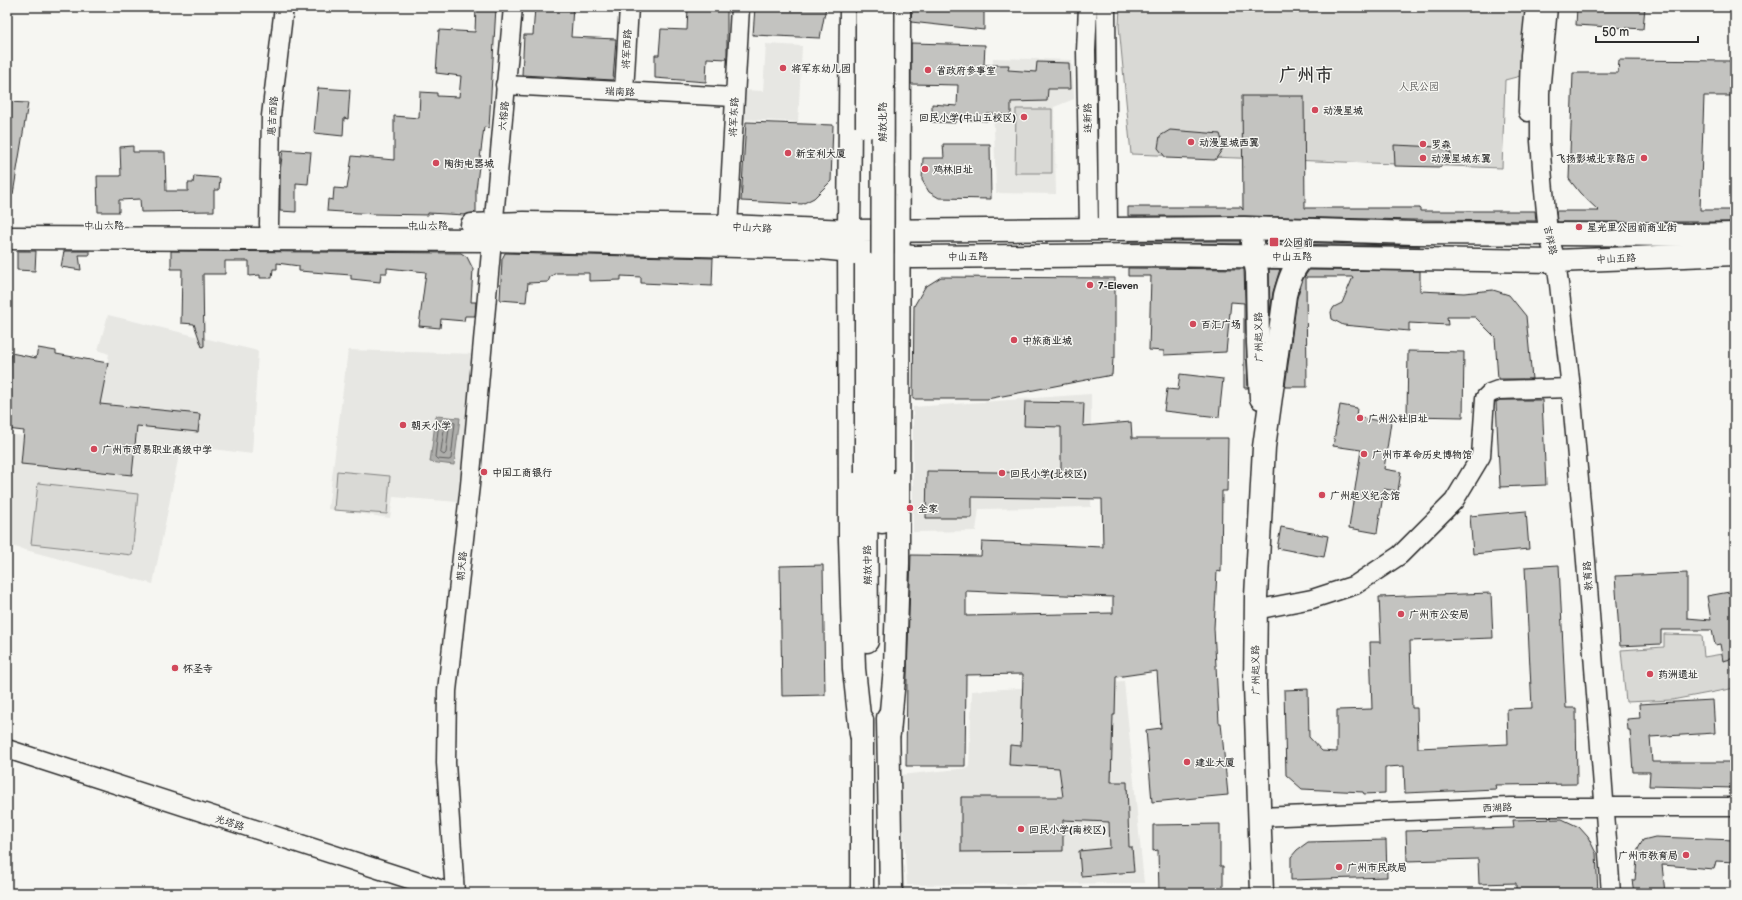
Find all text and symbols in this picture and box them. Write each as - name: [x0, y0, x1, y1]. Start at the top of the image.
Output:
- scale bar: [1596, 18, 1698, 44]
- text: 50 m: [1602, 25, 1629, 40]
- street label: 将军西路: [620, 29, 634, 69]
- marker: 将军东幼儿园: [778, 63, 788, 73]
- place label: 将军东幼儿园: [791, 63, 851, 75]
- marker: 省政府参事室: [923, 65, 933, 75]
- place label: 省政府参事室: [936, 65, 996, 77]
- district label: 广州市: [1279, 65, 1333, 86]
- park label: 人民公园: [1399, 81, 1439, 93]
- street label: 瑞南路: [605, 85, 635, 99]
- street label: 惠吉西路: [266, 96, 280, 136]
- street label: 将军东路: [727, 97, 741, 137]
- street label: 六榕路: [497, 101, 511, 132]
- street label: 解放北路: [877, 102, 889, 142]
- street label: 连新路: [1082, 103, 1094, 133]
- marker: 动漫星城: [1310, 105, 1320, 115]
- place label: 动漫星城: [1323, 105, 1363, 117]
- place label: 回民小学(中山五校区): [919, 112, 1016, 124]
- marker: 回民小学(中山五校区): [1019, 112, 1029, 122]
- marker: 动漫星城西翼: [1186, 137, 1196, 147]
- place label: 动漫星城西翼: [1199, 137, 1259, 149]
- marker: 罗森: [1418, 139, 1428, 149]
- place label: 罗森: [1431, 139, 1451, 151]
- marker: 新宝利大厦: [783, 148, 793, 158]
- place label: 新宝利大厦: [796, 148, 846, 160]
- marker: 动漫星城东翼: [1418, 153, 1428, 163]
- place label: 动漫星城东翼: [1431, 153, 1491, 165]
- place label: 飞扬影城北京路店: [1556, 153, 1636, 165]
- marker: 飞扬影城北京路店: [1639, 153, 1649, 163]
- marker: 陶街电器城: [431, 158, 441, 168]
- place label: 陶街电器城: [444, 158, 494, 170]
- marker: 鸡林旧址: [920, 164, 930, 174]
- place label: 鸡林旧址: [933, 164, 973, 176]
- street label: 中山六路: [84, 220, 124, 232]
- street label: 中山六路: [408, 220, 448, 232]
- street label: 中山六路: [732, 221, 772, 235]
- marker: 星光里公园前商业街: [1574, 222, 1584, 232]
- place label: 星光里公园前商业街: [1587, 222, 1677, 234]
- street label: 吉祥路: [1541, 224, 1559, 256]
- marker: 公园前: [1268, 236, 1280, 248]
- place label: 公园前: [1283, 237, 1313, 249]
- street label: 中山五路: [948, 251, 988, 263]
- street label: 中山五路: [1272, 251, 1312, 263]
- street label: 中山五路: [1596, 252, 1636, 266]
- marker: 7-Eleven: [1085, 280, 1095, 290]
- place label: 7-Eleven: [1098, 280, 1139, 292]
- street label: 广州起义路: [1253, 312, 1265, 362]
- marker: 百汇广场: [1188, 319, 1198, 329]
- place label: 百汇广场: [1201, 319, 1241, 331]
- marker: 中旅商业城: [1009, 335, 1019, 345]
- place label: 中旅商业城: [1022, 335, 1072, 347]
- marker: 广州公社旧址: [1355, 413, 1365, 423]
- place label: 广州公社旧址: [1368, 413, 1428, 425]
- marker: 朝天小学: [398, 420, 408, 430]
- place label: 朝天小学: [411, 420, 451, 432]
- marker: 广州市贸易职业高级中学: [89, 444, 99, 454]
- place label: 广州市贸易职业高级中学: [102, 444, 212, 456]
- marker: 广州市革命历史博物馆: [1359, 449, 1369, 459]
- place label: 广州市革命历史博物馆: [1372, 449, 1472, 461]
- marker: 中国工商银行: [479, 467, 489, 477]
- place label: 中国工商银行: [492, 467, 552, 479]
- marker: 回民小学(北校区): [997, 468, 1007, 478]
- place label: 回民小学(北校区): [1010, 468, 1087, 480]
- marker: 广州起义纪念馆: [1317, 490, 1327, 500]
- place label: 广州起义纪念馆: [1330, 490, 1400, 502]
- marker: 全家: [905, 503, 915, 513]
- place label: 全家: [918, 503, 938, 515]
- street label: 解放中路: [862, 545, 874, 585]
- street label: 朝天路: [454, 551, 470, 582]
- street label: 教育路: [1581, 561, 1595, 591]
- marker: 广州市公安局: [1396, 609, 1406, 619]
- place label: 广州市公安局: [1409, 609, 1469, 621]
- street label: 广州起义路: [1250, 645, 1262, 695]
- marker: 怀圣寺: [170, 663, 180, 673]
- place label: 怀圣寺: [183, 663, 213, 675]
- marker: 药洲遗址: [1645, 669, 1655, 679]
- place label: 药洲遗址: [1658, 669, 1698, 681]
- marker: 建业大厦: [1182, 757, 1192, 767]
- place label: 建业大厦: [1195, 757, 1235, 769]
- street label: 西湖路: [1482, 801, 1512, 815]
- street label: 光塔路: [214, 813, 246, 833]
- marker: 回民小学(南校区): [1016, 824, 1026, 834]
- place label: 回民小学(南校区): [1029, 824, 1106, 836]
- place label: 广州市教育局: [1618, 850, 1678, 862]
- marker: 广州市教育局: [1681, 850, 1691, 860]
- marker: 广州市民政局: [1334, 862, 1344, 872]
- place label: 广州市民政局: [1347, 862, 1407, 874]

